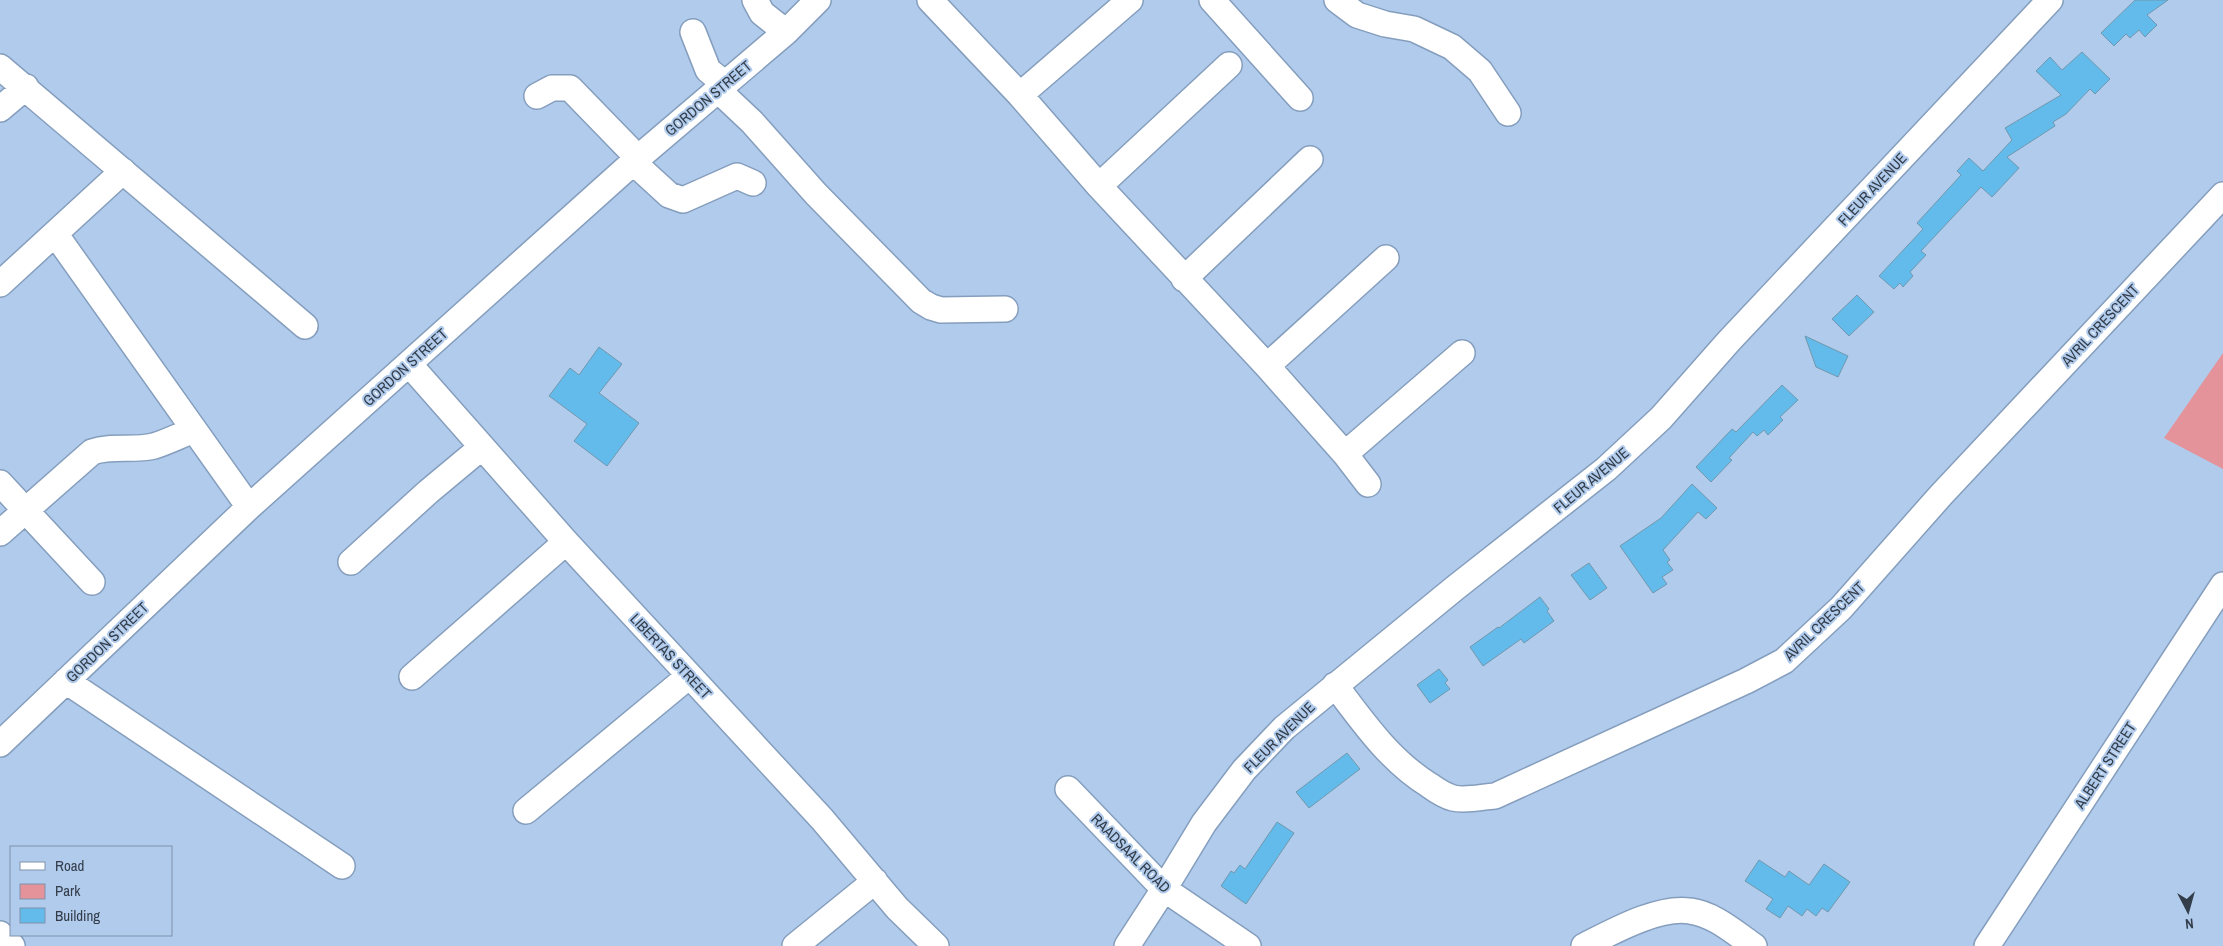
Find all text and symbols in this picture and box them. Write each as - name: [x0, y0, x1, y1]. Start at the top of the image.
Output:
- street label: GORDON STREET: [660, 55, 756, 141]
- street label: FLEUR AVENUE: [1833, 148, 1911, 230]
- street label: AVRIL CRESCENT: [2056, 279, 2144, 371]
- street label: GORDON STREET: [358, 323, 452, 411]
- street label: FLEUR AVENUE: [1549, 442, 1633, 518]
- street label: AVRIL CRESCENT: [1778, 577, 1870, 666]
- street label: GORDON STREET: [61, 597, 153, 687]
- street label: LIBERTAS STREET: [626, 609, 717, 704]
- street label: FLEUR AVENUE: [1239, 697, 1319, 777]
- street label: ALBERT STREET: [2069, 717, 2141, 813]
- street label: RAADSAAL ROAD: [1087, 809, 1175, 897]
- legend: [10, 846, 172, 936]
- text: Road: [55, 855, 84, 876]
- text: Park: [55, 880, 81, 901]
- north arrow: [2163, 886, 2213, 936]
- text: Building: [55, 905, 100, 926]
- text: N: [2184, 915, 2194, 933]

